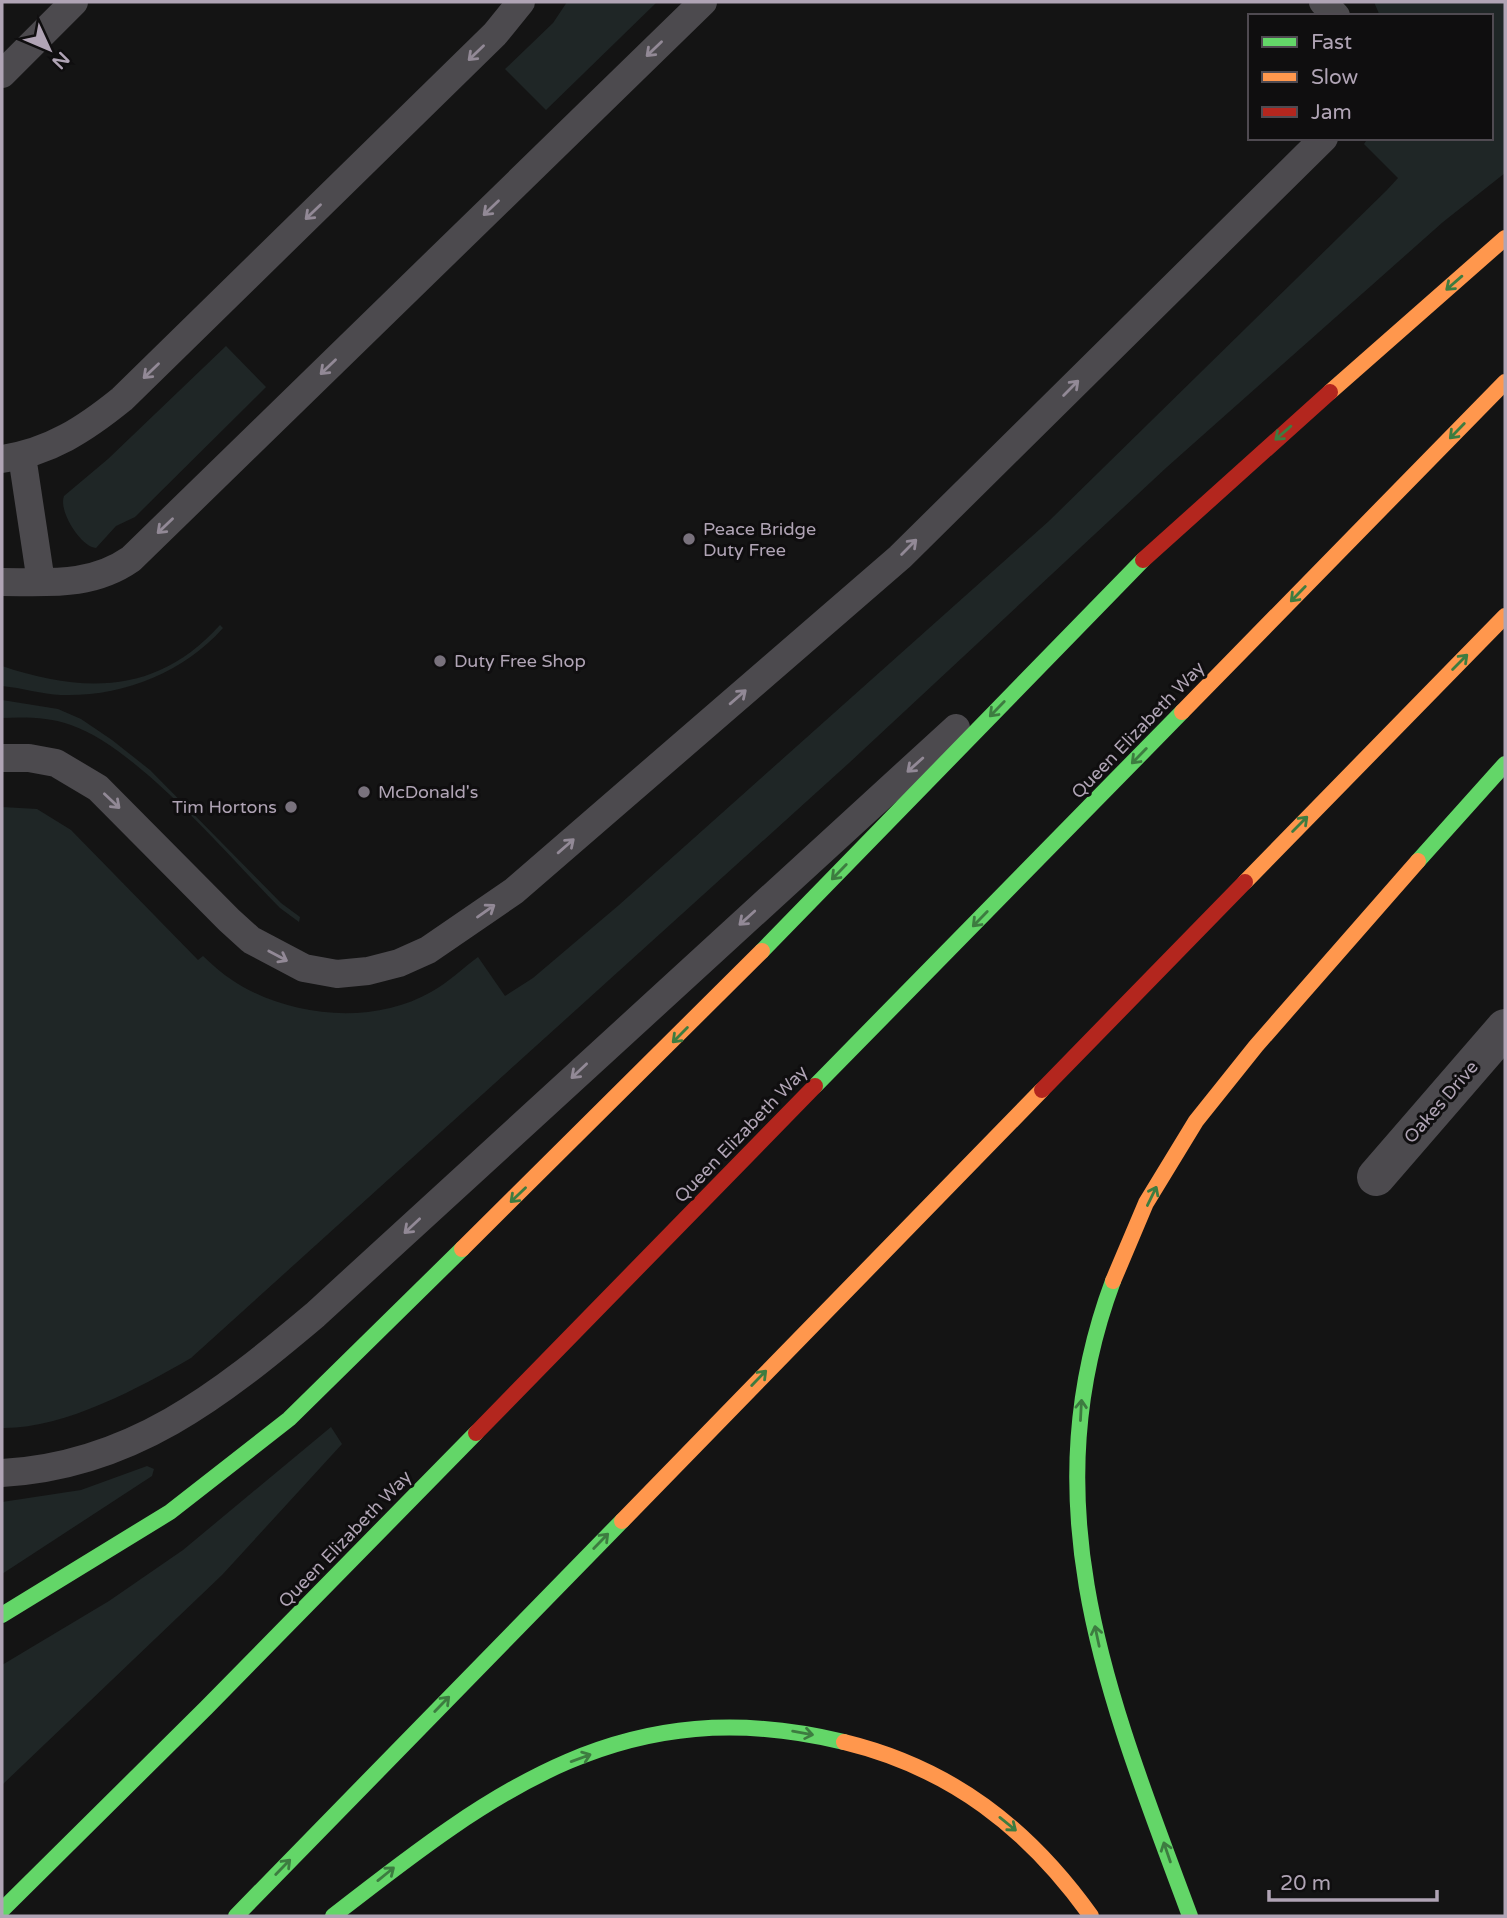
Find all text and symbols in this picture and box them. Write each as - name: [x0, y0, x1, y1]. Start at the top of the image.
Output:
- north arrow: [14, 14, 84, 84]
- legend: [1248, 14, 1493, 140]
- text: Fast: [1311, 30, 1352, 55]
- one-way arrow: [646, 41, 663, 58]
- one-way arrow: [467, 44, 484, 61]
- text: N: [47, 47, 74, 73]
- text: Slow: [1311, 65, 1359, 90]
- text: Jam: [1311, 100, 1352, 125]
- one-way arrow: [483, 200, 500, 217]
- one-way arrow: [305, 203, 322, 220]
- one-way arrow: [1446, 274, 1463, 291]
- one-way arrow: [320, 359, 337, 376]
- one-way arrow: [143, 363, 160, 380]
- one-way arrow: [1063, 379, 1080, 396]
- one-way arrow: [1449, 422, 1466, 439]
- one-way arrow: [1274, 425, 1292, 441]
- one-way arrow: [157, 517, 174, 534]
- place label: Peace Bridge Duty Free: [703, 518, 816, 561]
- marker: Peace Bridge Duty Free: [681, 531, 697, 547]
- one-way arrow: [900, 539, 917, 556]
- one-way arrow: [1290, 585, 1307, 602]
- place label: Duty Free Shop: [454, 650, 586, 672]
- marker: Duty Free Shop: [432, 653, 448, 669]
- one-way arrow: [1451, 654, 1468, 671]
- street label: Queen Elizabeth Way: [1067, 657, 1209, 803]
- one-way arrow: [729, 689, 747, 705]
- one-way arrow: [989, 700, 1006, 717]
- one-way arrow: [1131, 747, 1148, 764]
- one-way arrow: [906, 757, 924, 773]
- place label: McDonald's: [378, 781, 478, 803]
- marker: McDonald's: [356, 784, 372, 800]
- one-way arrow: [103, 793, 121, 809]
- place label: Tim Hortons: [172, 796, 277, 818]
- marker: Tim Hortons: [283, 799, 299, 815]
- one-way arrow: [1291, 816, 1308, 833]
- one-way arrow: [557, 838, 575, 854]
- one-way arrow: [830, 863, 847, 880]
- one-way arrow: [476, 904, 495, 918]
- one-way arrow: [738, 910, 756, 926]
- one-way arrow: [971, 910, 988, 927]
- one-way arrow: [267, 950, 288, 963]
- one-way arrow: [672, 1026, 689, 1043]
- street label: Oakes Drive: [1399, 1056, 1483, 1148]
- street label: Queen Elizabeth Way: [670, 1061, 812, 1207]
- one-way arrow: [571, 1063, 588, 1080]
- one-way arrow: [510, 1186, 527, 1203]
- one-way arrow: [1146, 1186, 1160, 1207]
- one-way arrow: [404, 1217, 421, 1234]
- one-way arrow: [751, 1370, 768, 1387]
- one-way arrow: [1075, 1399, 1088, 1422]
- street label: Queen Elizabeth Way: [274, 1466, 416, 1612]
- one-way arrow: [592, 1533, 609, 1550]
- one-way arrow: [1090, 1625, 1104, 1648]
- one-way arrow: [433, 1696, 450, 1713]
- one-way arrow: [791, 1727, 814, 1740]
- one-way arrow: [569, 1751, 591, 1763]
- one-way arrow: [998, 1816, 1016, 1832]
- one-way arrow: [1160, 1841, 1172, 1863]
- scale bar: [1269, 1858, 1437, 1902]
- one-way arrow: [275, 1859, 292, 1876]
- one-way arrow: [377, 1866, 395, 1882]
- text: 20 m: [1280, 1871, 1331, 1896]

